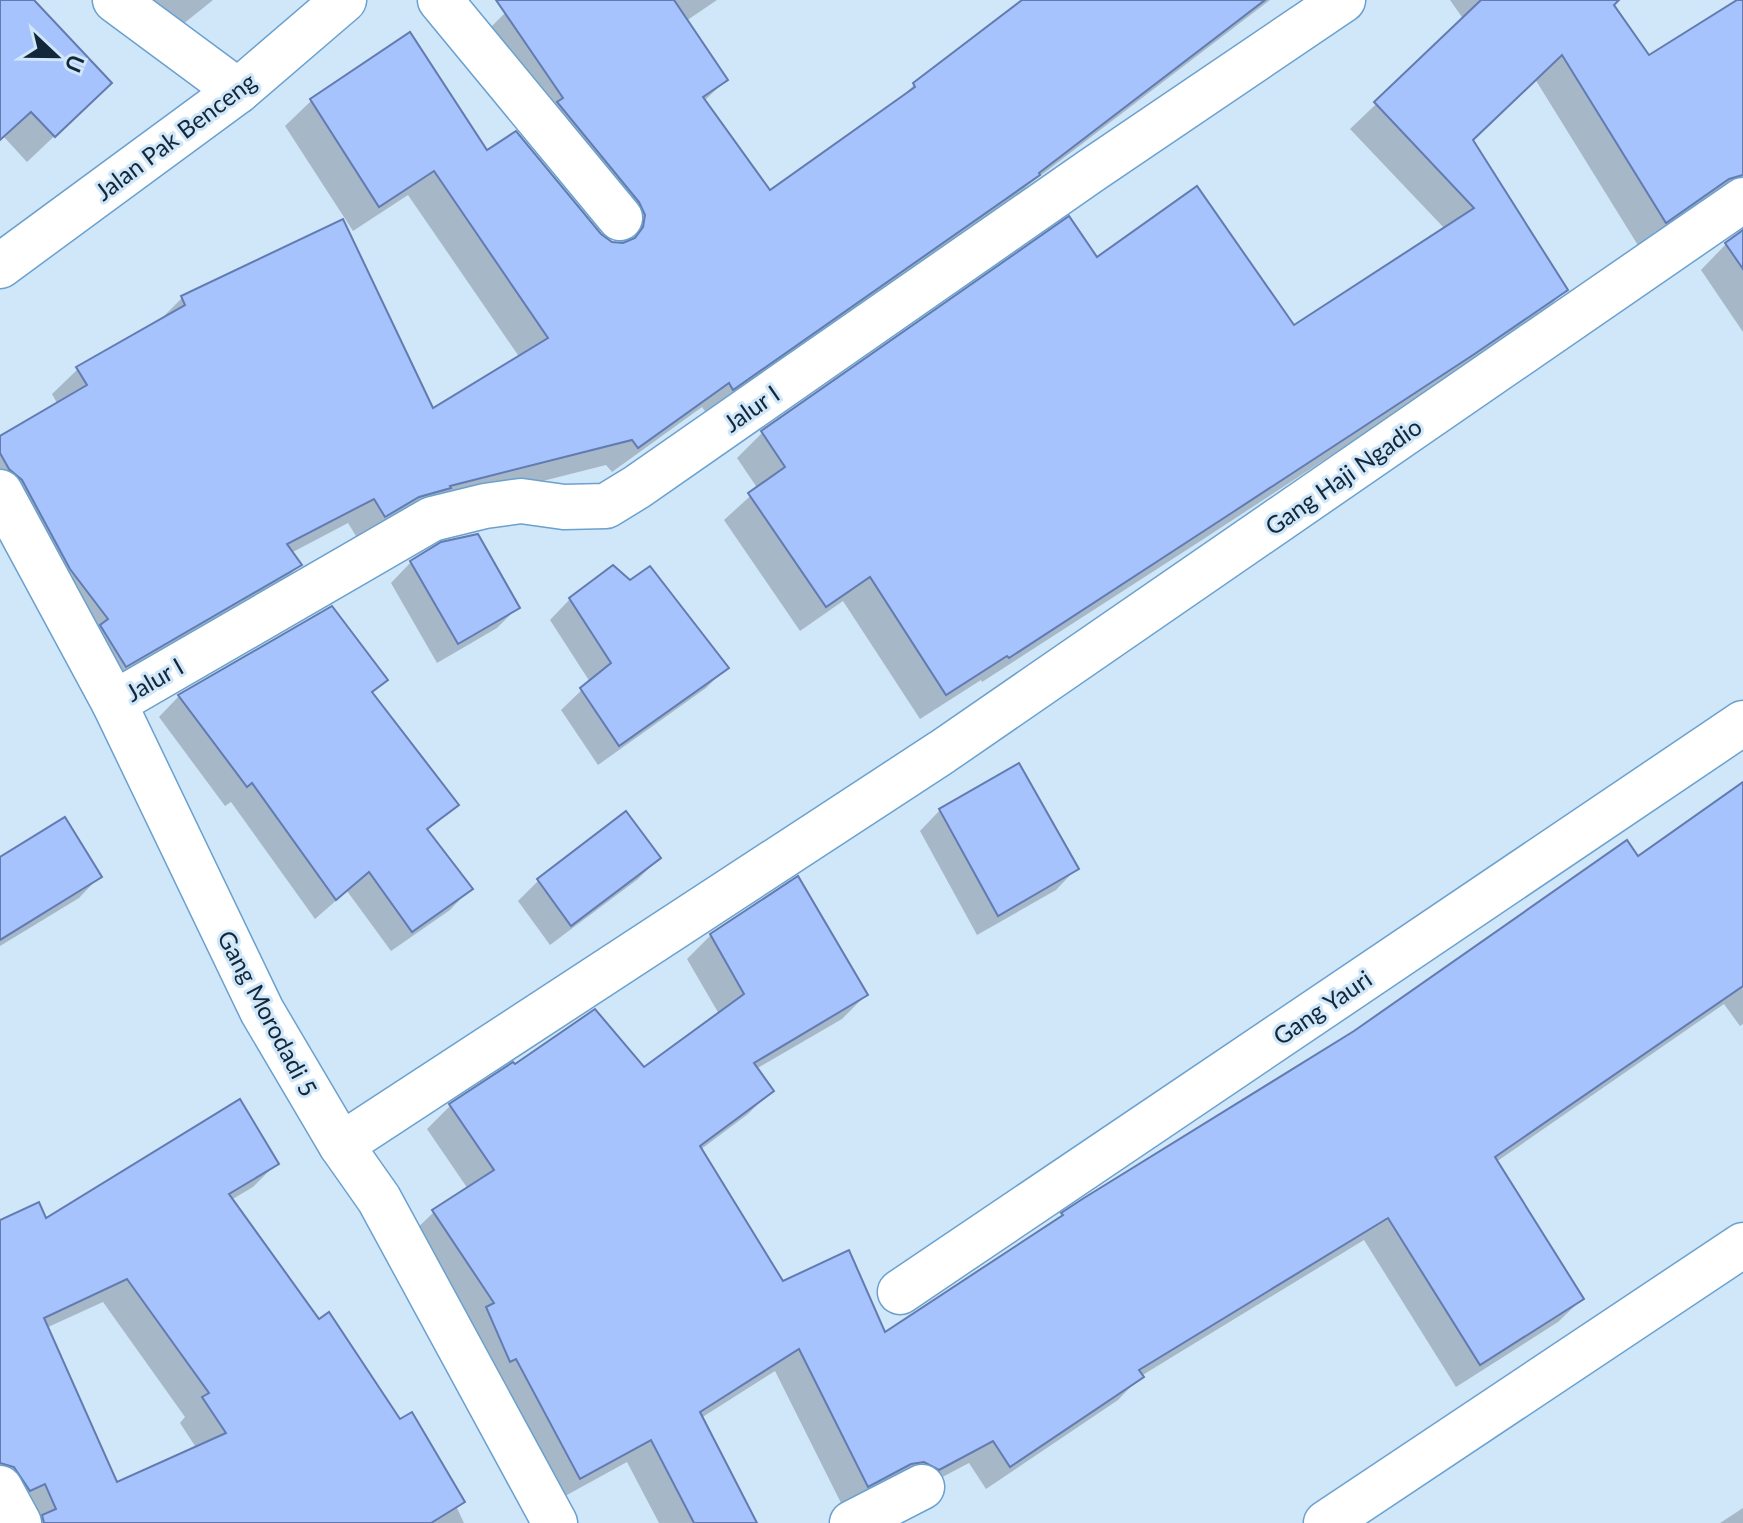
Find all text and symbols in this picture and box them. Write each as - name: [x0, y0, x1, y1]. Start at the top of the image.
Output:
- north arrow: [16, 16, 96, 96]
- text: U: [59, 51, 91, 76]
- street label: Jalan Pak Benceng: [89, 66, 261, 206]
- street label: Jalur I: [717, 378, 785, 438]
- street label: Gang Haji Ngadio: [1259, 411, 1427, 541]
- street label: Jalur I: [120, 651, 188, 707]
- street label: Gang Morodadi 5: [212, 925, 324, 1101]
- street label: Gang Yauri: [1267, 963, 1377, 1051]

